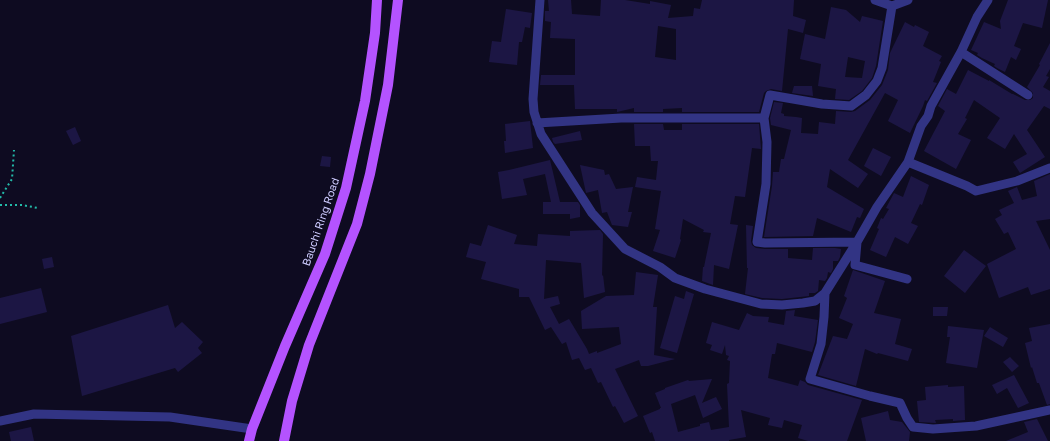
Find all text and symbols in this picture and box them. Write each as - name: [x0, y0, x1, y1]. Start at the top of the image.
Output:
- street label: Bauchi Ring Road: [300, 176, 342, 268]

